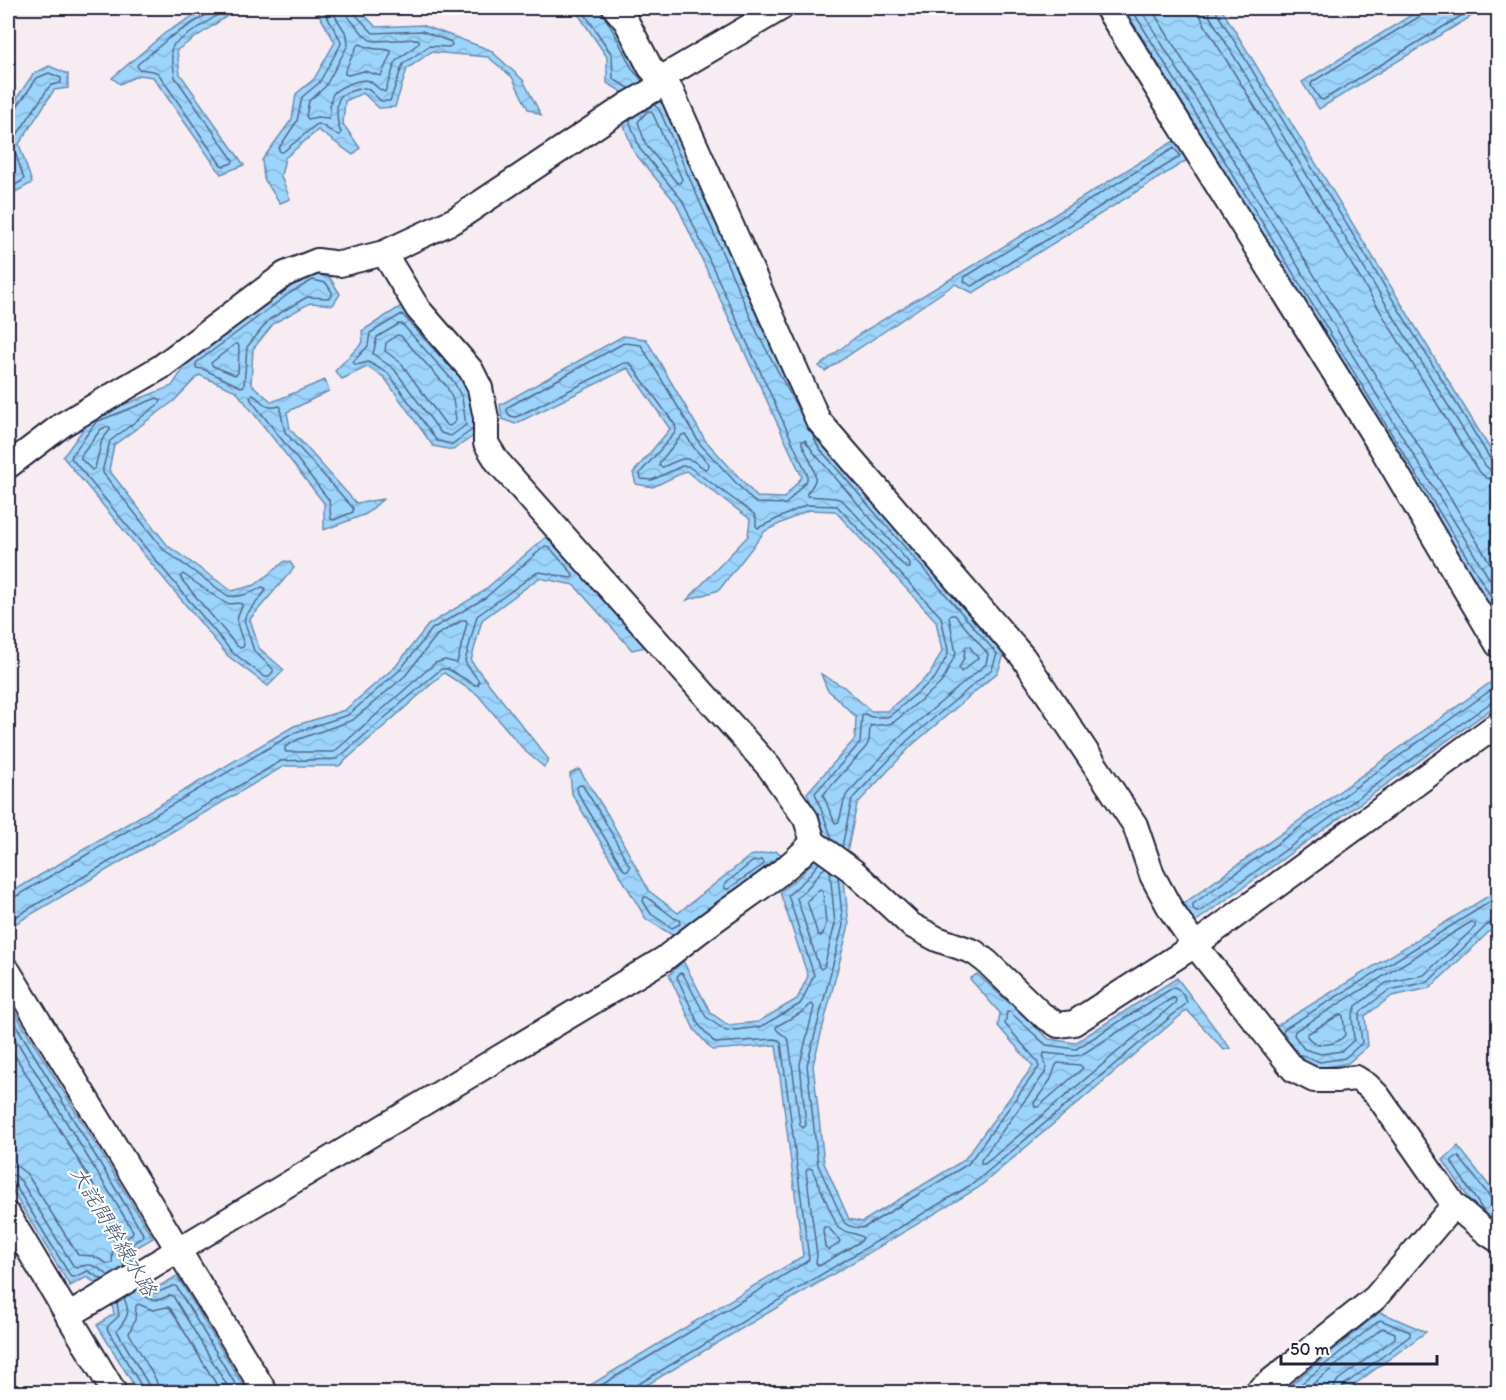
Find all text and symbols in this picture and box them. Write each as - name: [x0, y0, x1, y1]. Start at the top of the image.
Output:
- water label: 大詫間幹線水路: [65, 1162, 163, 1301]
- scale bar: [1281, 1328, 1437, 1366]
- text: 50 m: [1290, 1338, 1330, 1360]

